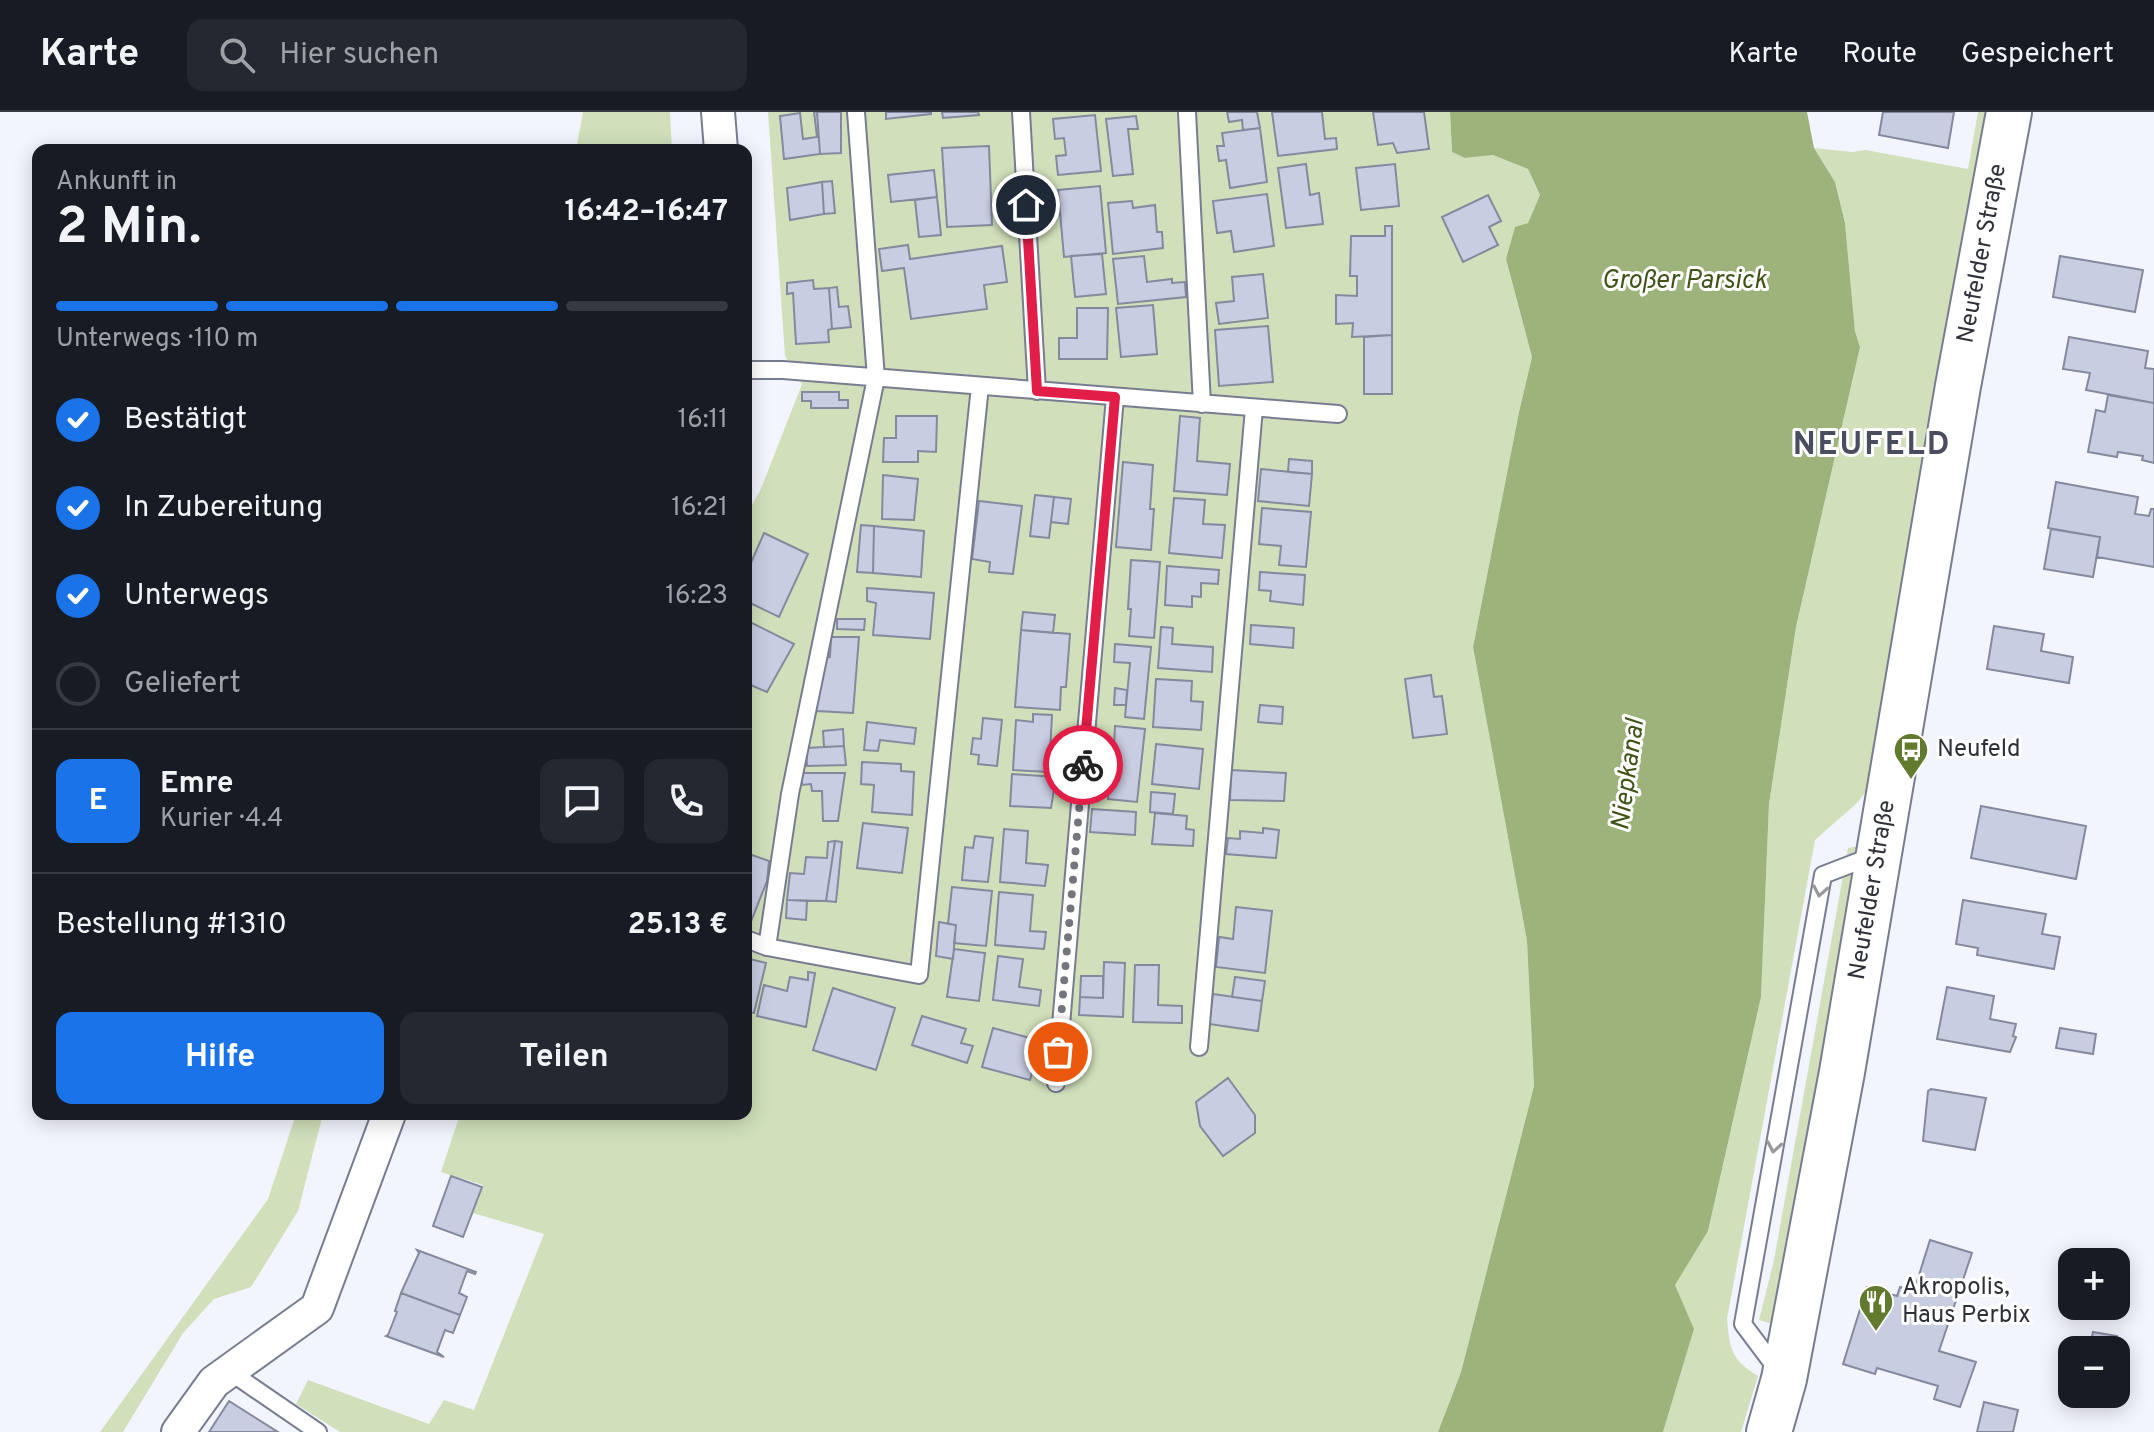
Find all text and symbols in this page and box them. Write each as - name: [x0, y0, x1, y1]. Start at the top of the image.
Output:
- search box: [187, 19, 747, 91]
- text: Karte: [40, 31, 139, 80]
- icon: search: [215, 33, 259, 77]
- text: Hier suchen: [279, 37, 439, 74]
- text: Karte: [1728, 37, 1798, 73]
- text: Route: [1842, 37, 1917, 73]
- text: Gespeichert: [1961, 37, 2114, 73]
- street label: Neufelder Straße: [1951, 161, 2014, 346]
- text: Ankunft in: [56, 166, 177, 199]
- pin: [992, 171, 1060, 239]
- icon: home: [1004, 183, 1048, 227]
- text: 16:42–16:47: [565, 194, 728, 231]
- text: 2 Min.: [56, 196, 201, 262]
- water label: Großer Parsick: [1601, 265, 1767, 298]
- text: Unterwegs · 110 m: [56, 323, 258, 356]
- icon: check: [56, 398, 100, 442]
- text: Bestätigt: [124, 402, 247, 439]
- text: 16:11: [678, 404, 728, 437]
- district label: NEUFELD: [1793, 426, 1951, 466]
- icon: check: [56, 486, 100, 530]
- text: In Zubereitung: [124, 490, 323, 527]
- text: 16:21: [671, 492, 728, 525]
- icon: check: [56, 574, 100, 618]
- text: Unterwegs: [124, 578, 269, 615]
- text: 16:23: [665, 580, 728, 613]
- text: Geliefert: [124, 666, 241, 703]
- water label: Niepkanal: [1605, 716, 1653, 833]
- courier: [1043, 725, 1123, 805]
- bus stop icon: Neufeld: [1892, 731, 1930, 781]
- place label: Neufeld: [1937, 735, 2021, 765]
- icon: bike: [1061, 743, 1105, 787]
- button: chat: [540, 759, 624, 843]
- button: phone: [644, 759, 728, 843]
- text: Emre: [160, 766, 233, 803]
- text: E: [89, 783, 107, 820]
- street label: Neufelder Straße: [1843, 798, 1903, 982]
- text: Kurier · 4.4: [160, 803, 283, 836]
- one-way arrow: [1812, 885, 1829, 898]
- text: Bestellung #1310: [56, 907, 287, 944]
- text: 25.13 €: [627, 907, 728, 944]
- button: Hilfe: [56, 1012, 384, 1104]
- button: Teilen: [400, 1012, 728, 1104]
- pin: [1024, 1018, 1092, 1086]
- icon: bag: [1036, 1030, 1080, 1074]
- one-way arrow: [1767, 1140, 1784, 1154]
- map controls: [2058, 1248, 2130, 1408]
- button: +: [2058, 1248, 2130, 1320]
- place label: Akropolis, Haus Perbix: [1902, 1273, 2031, 1331]
- restaurant icon: Akropolis, Haus Perbix: [1857, 1283, 1895, 1333]
- button: −: [2058, 1336, 2130, 1408]

